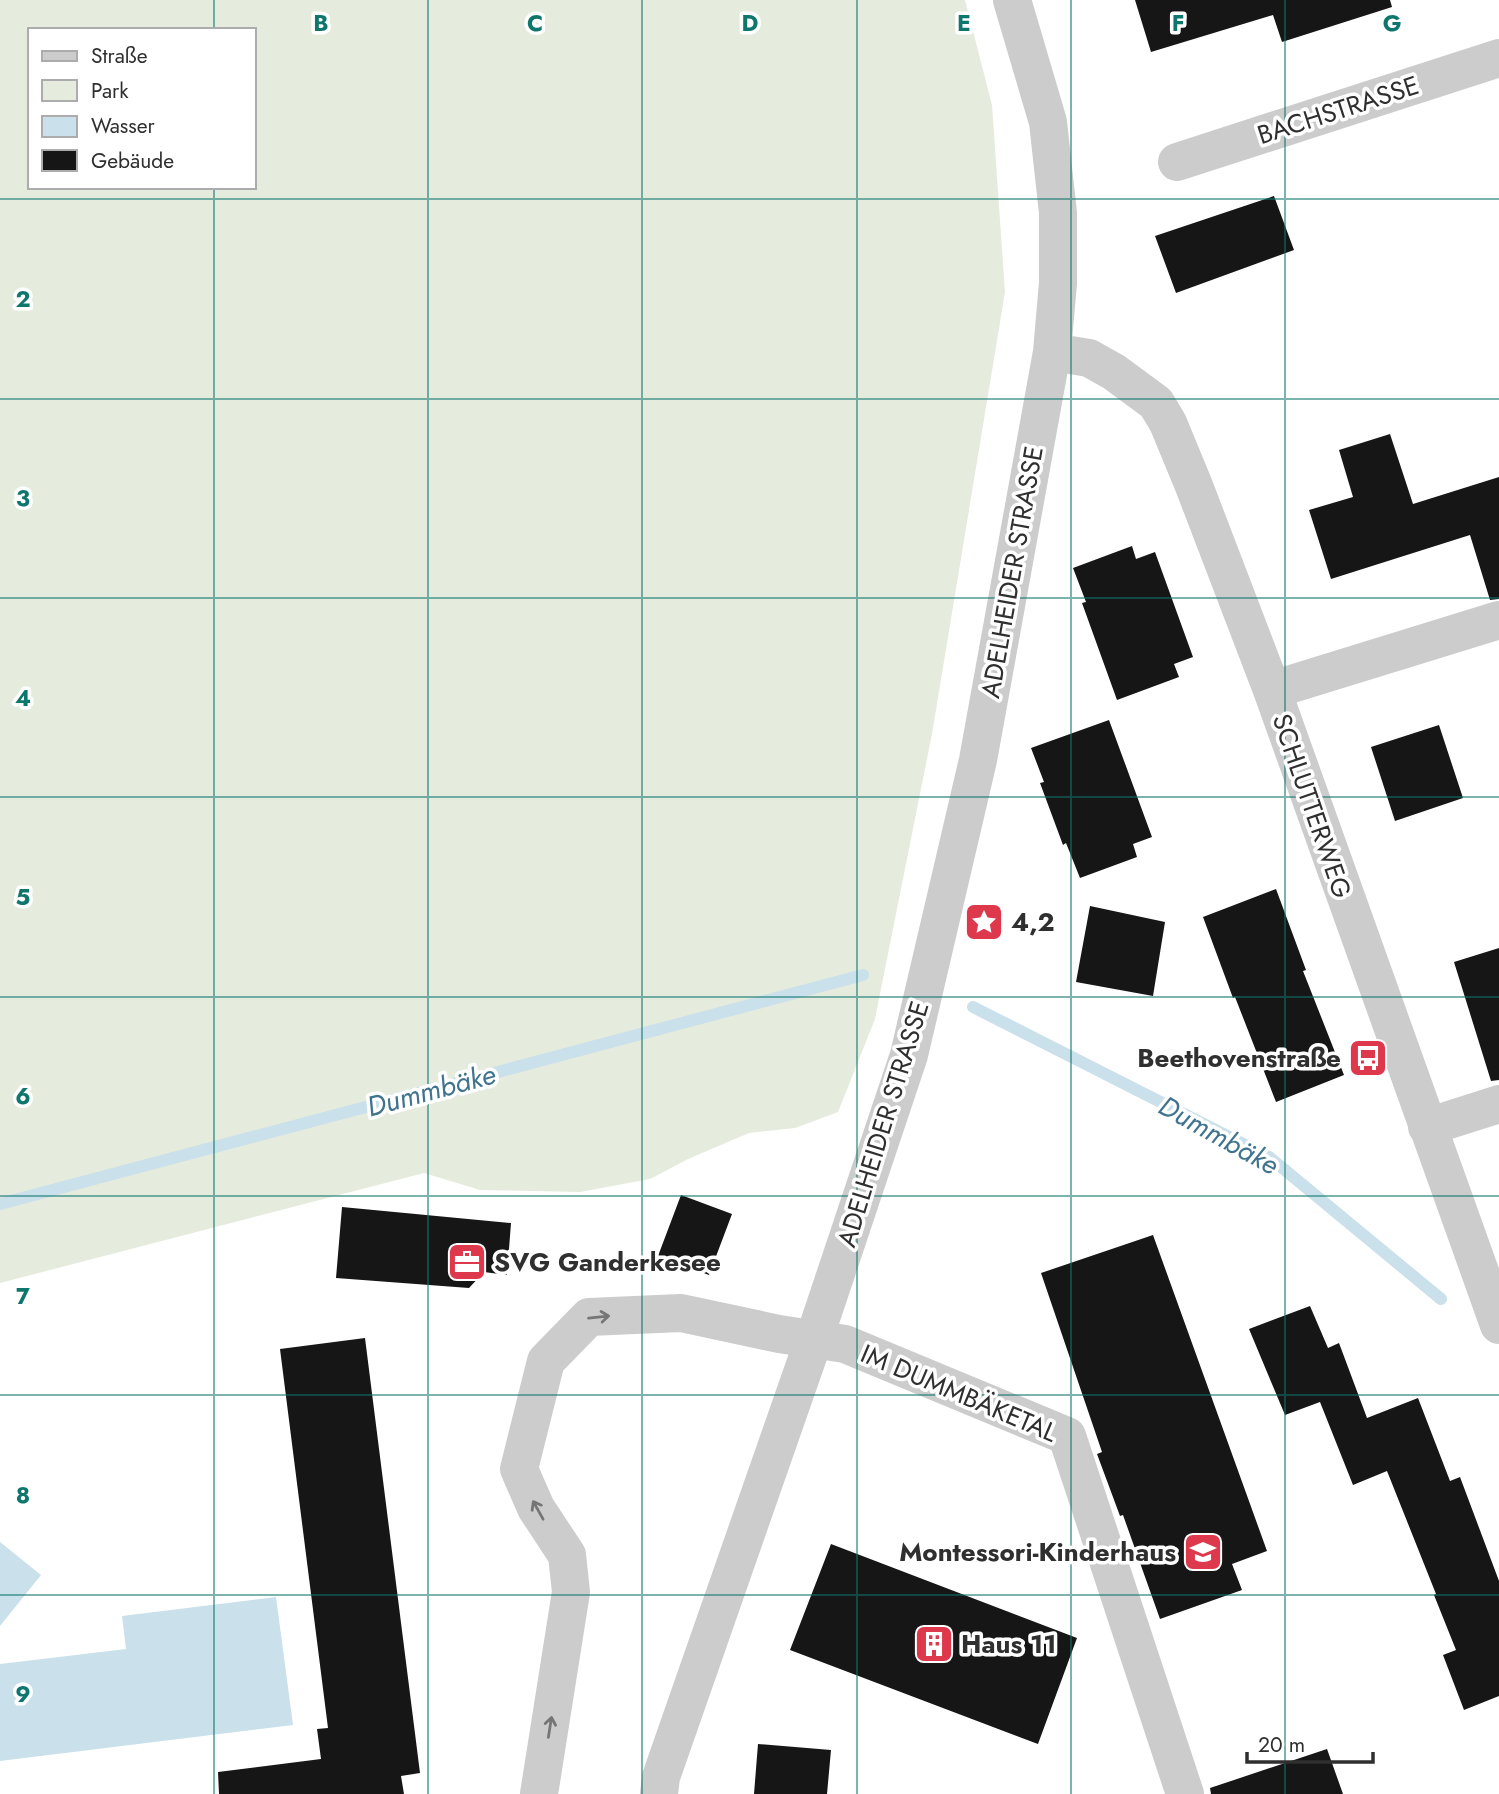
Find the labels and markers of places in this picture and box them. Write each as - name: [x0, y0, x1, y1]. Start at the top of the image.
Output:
- place icon: 4,2: [963, 901, 1005, 943]
- place label: 4,2: [1011, 903, 1055, 941]
- bus stop icon: Beethovenstraße: [1347, 1037, 1389, 1079]
- place label: Beethovenstraße: [1137, 1039, 1341, 1077]
- office icon: SVG Ganderkesee: [446, 1241, 488, 1283]
- place label: SVG Ganderkesee: [494, 1243, 721, 1281]
- school or university icon: Montessori-Kinderhaus: [1182, 1531, 1224, 1573]
- place label: Montessori-Kinderhaus: [899, 1533, 1176, 1571]
- building icon: Haus 11: [913, 1623, 955, 1665]
- place label: Haus 11: [961, 1625, 1057, 1663]

